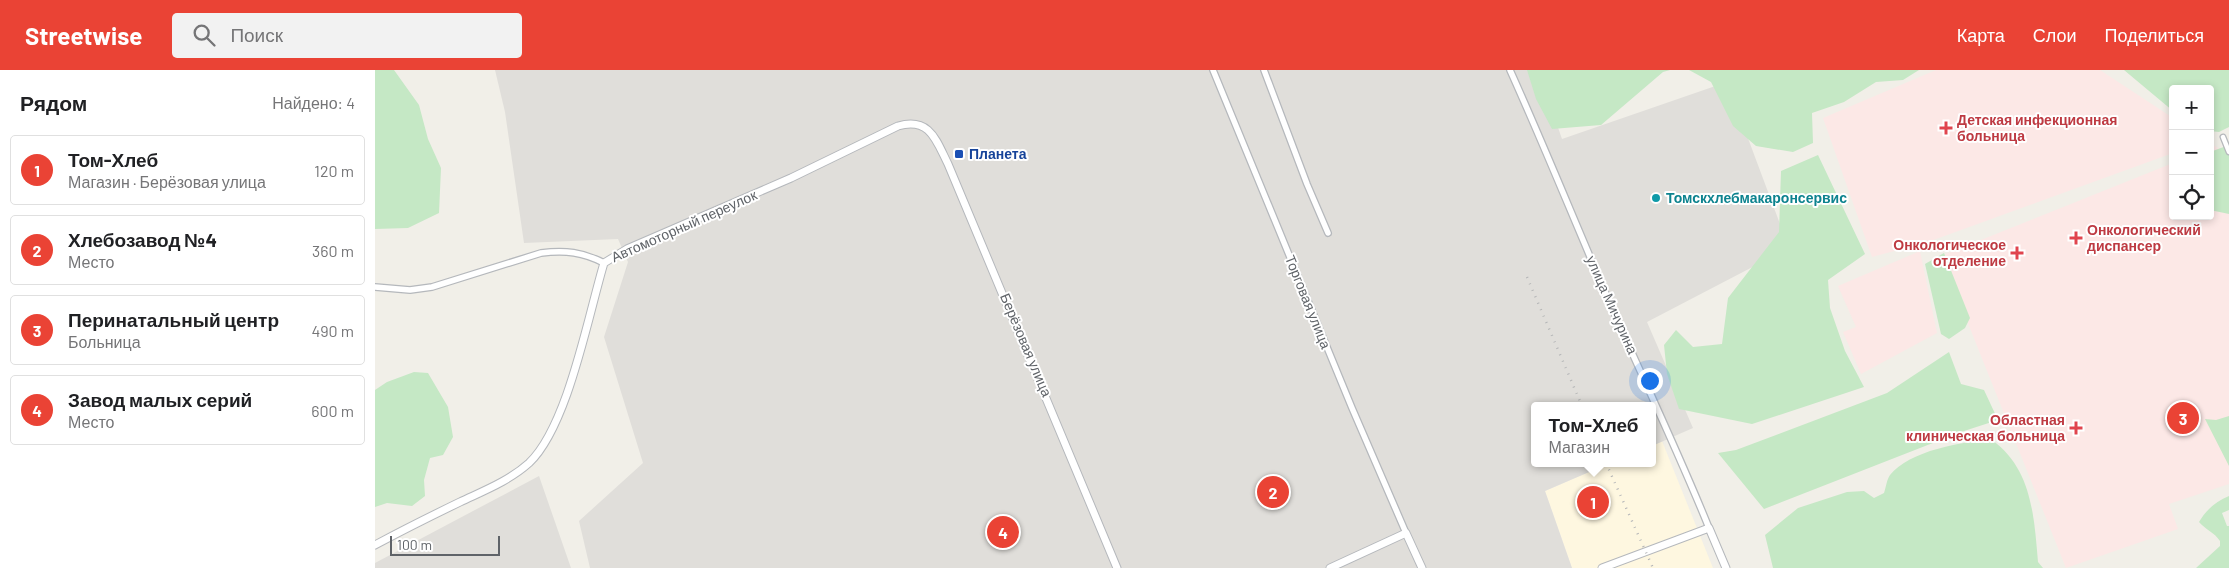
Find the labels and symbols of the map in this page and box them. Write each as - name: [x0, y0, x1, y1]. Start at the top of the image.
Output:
- place label: Детская инфекционная больница: [1957, 111, 2118, 144]
- marker: Детская инфекционная больница: [1939, 121, 1953, 135]
- place label: Планета: [969, 145, 1027, 162]
- marker: Планета: [953, 148, 965, 160]
- street label: Автомоторный переулок: [608, 185, 760, 265]
- place label: Томскхлебмакаронсервис: [1666, 189, 1847, 206]
- marker: Томскхлебмакаронсервис: [1650, 192, 1662, 204]
- place label: Онкологический диспансер: [2087, 221, 2201, 254]
- marker: Онкологический диспансер: [2069, 231, 2083, 245]
- place label: Онкологическое отделение: [1893, 236, 2006, 269]
- marker: Онкологическое отделение: [2010, 246, 2024, 260]
- street label: Торговая улица: [1282, 252, 1335, 351]
- street label: улица Мичурина: [1583, 253, 1642, 357]
- street label: Берёзовая улица: [997, 291, 1056, 399]
- your location: [1637, 368, 1663, 394]
- pin: 3: [2167, 399, 2199, 437]
- place label: Областная клиническая больница: [1906, 411, 2065, 444]
- marker: Областная клиническая больница: [2069, 421, 2083, 435]
- pin: 2: [1257, 473, 1289, 511]
- pin: 1: [1577, 483, 1609, 521]
- pin: 4: [987, 513, 1019, 551]
- scale bar: [390, 533, 500, 556]

